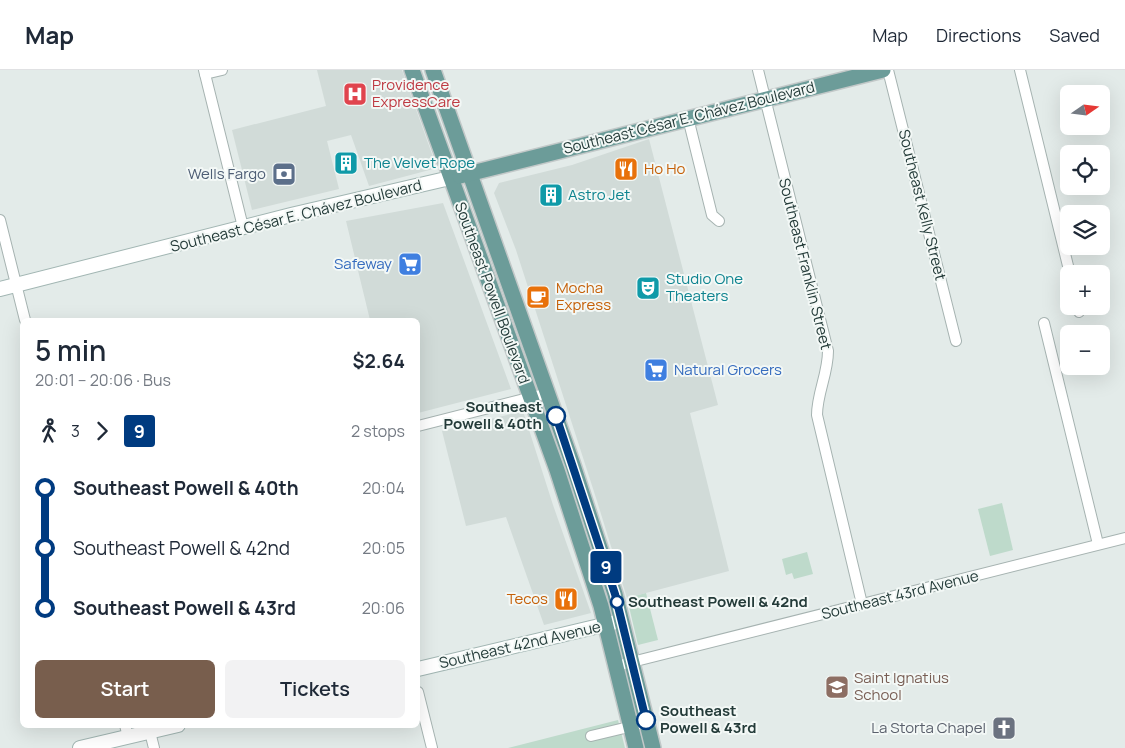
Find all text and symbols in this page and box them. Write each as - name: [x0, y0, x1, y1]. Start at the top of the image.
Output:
- text: Map: [25, 18, 74, 51]
- text: Map: [872, 23, 908, 47]
- text: Directions: [936, 23, 1021, 47]
- text: Saved: [1049, 23, 1100, 47]
- place label: Providence ExpressCare: [372, 74, 460, 112]
- street label: Southeast César E. Chávez Boulevard: [561, 76, 817, 159]
- hospital icon: Providence ExpressCare: [342, 81, 368, 107]
- north arrow: [1060, 85, 1110, 135]
- map controls: [1060, 85, 1110, 375]
- street label: Southeast Kelly Street: [894, 127, 951, 283]
- button: locate: [1060, 145, 1110, 195]
- building icon: The Velvet Rope: [333, 150, 359, 176]
- place label: The Velvet Rope: [364, 152, 475, 173]
- restaurant icon: Ho Ho: [613, 156, 639, 182]
- place label: Ho Ho: [644, 158, 685, 179]
- bank icon: Wells Fargo: [271, 161, 297, 187]
- place label: Wells Fargo: [188, 163, 266, 184]
- street label: Southeast César E. Chávez Boulevard: [168, 174, 424, 257]
- street label: Southeast Franklin Street: [774, 176, 837, 352]
- building icon: Astro Jet: [538, 182, 564, 208]
- place label: Astro Jet: [568, 184, 630, 205]
- street label: Southeast Powell Boulevard: [450, 199, 535, 387]
- button: layers: [1060, 205, 1110, 255]
- supermarket icon: Safeway: [397, 251, 423, 277]
- place label: Safeway: [334, 253, 392, 274]
- button: +: [1060, 265, 1110, 315]
- place label: Studio One Theaters: [666, 268, 743, 306]
- theatre icon: Studio One Theaters: [635, 275, 661, 301]
- place label: Mocha Express: [556, 277, 611, 315]
- cafe icon: Mocha Express: [525, 284, 551, 310]
- button: −: [1060, 325, 1110, 375]
- text: 5 min: [35, 331, 106, 369]
- text: $2.64: [353, 348, 405, 374]
- supermarket icon: Natural Grocers: [643, 357, 669, 383]
- place label: Natural Grocers: [674, 359, 782, 380]
- text: 20:01 – 20:06 · Bus: [35, 369, 171, 391]
- place label: Southeast Powell & 40th: [443, 396, 542, 434]
- marker: Southeast Powell & 40th: [546, 406, 566, 426]
- icon: walk: [35, 417, 63, 445]
- icon: forward: [88, 417, 116, 445]
- text: 9: [134, 419, 145, 443]
- text: 3: [71, 420, 80, 442]
- text: 2 stops: [351, 420, 405, 442]
- text: Southeast Powell & 40th: [73, 475, 299, 501]
- text: 20:04: [362, 477, 405, 499]
- text: Southeast Powell & 42nd: [73, 535, 290, 561]
- text: 20:05: [362, 537, 405, 559]
- line badge: 9: [590, 551, 622, 583]
- text: 9: [600, 555, 612, 579]
- street label: Southeast 43rd Avenue: [819, 565, 981, 624]
- restaurant icon: Tecos: [553, 586, 579, 612]
- place label: Tecos: [507, 588, 548, 609]
- place label: Southeast Powell & 42nd: [628, 591, 808, 612]
- text: Southeast Powell & 43rd: [73, 595, 296, 621]
- marker: Southeast Powell & 42nd: [610, 595, 624, 609]
- text: 20:06: [362, 597, 405, 619]
- street label: Southeast 42nd Avenue: [437, 616, 603, 673]
- button: Start: [35, 660, 215, 718]
- button: Tickets: [225, 660, 405, 718]
- place label: Saint Ignatius School: [854, 667, 949, 705]
- school or university icon: Saint Ignatius School: [824, 674, 850, 700]
- place label: Southeast Powell & 43rd: [660, 700, 757, 738]
- marker: Southeast Powell & 43rd: [636, 710, 656, 730]
- church icon: La Storta Chapel: [991, 715, 1017, 741]
- place label: La Storta Chapel: [871, 717, 986, 738]

